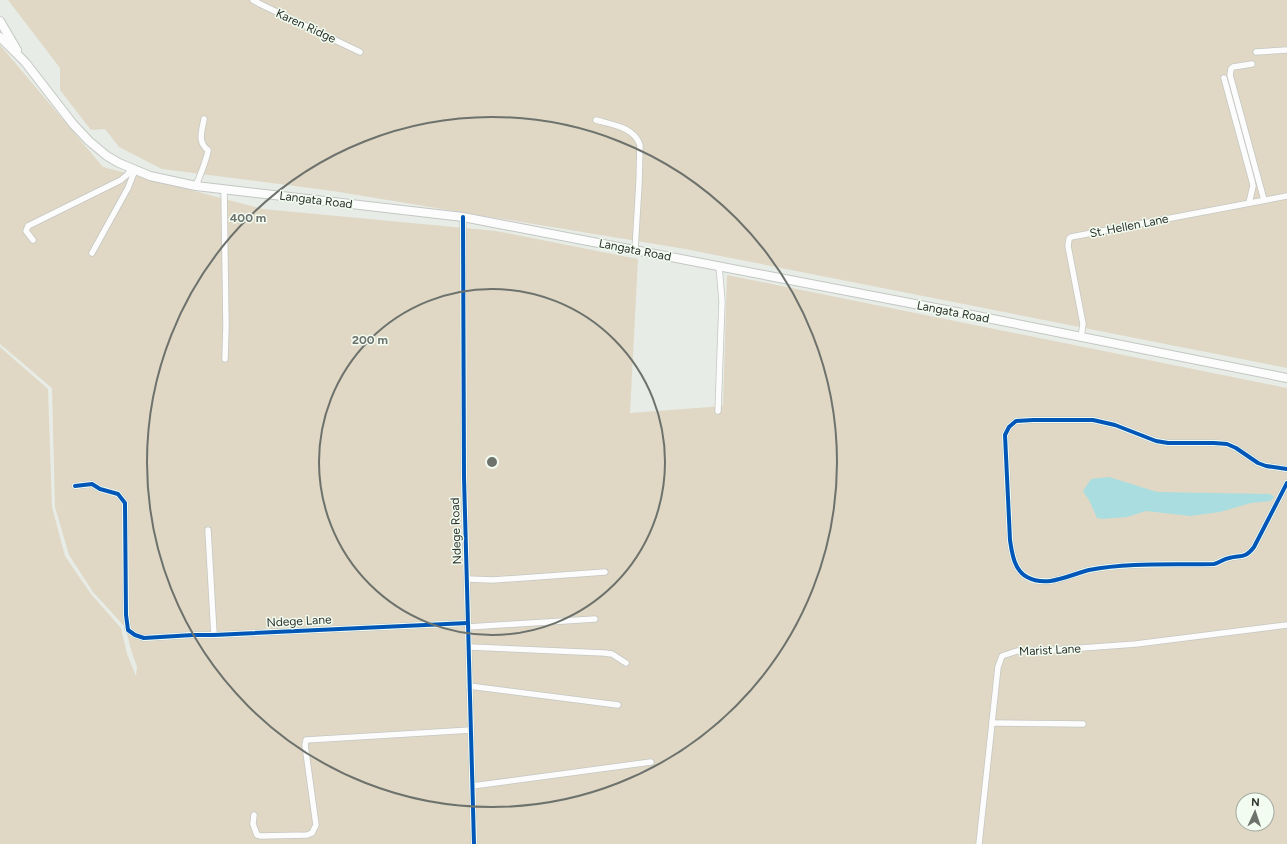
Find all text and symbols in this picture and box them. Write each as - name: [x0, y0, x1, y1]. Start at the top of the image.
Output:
- street label: Karen Ridge: [274, 6, 339, 46]
- street label: Langata Road: [279, 189, 353, 211]
- text: 400 m: [230, 211, 266, 225]
- street label: St. Hellen Lane: [1088, 211, 1170, 241]
- street label: Langata Road: [598, 236, 672, 264]
- street label: Langata Road: [916, 298, 990, 326]
- text: 200 m: [352, 333, 388, 347]
- centre of rings: [485, 455, 499, 469]
- street label: Ndege Road: [448, 497, 464, 565]
- street label: Ndege Lane: [266, 612, 332, 630]
- street label: Marist Lane: [1019, 641, 1082, 659]
- north arrow: [1235, 792, 1275, 832]
- text: N: [1251, 796, 1260, 809]

